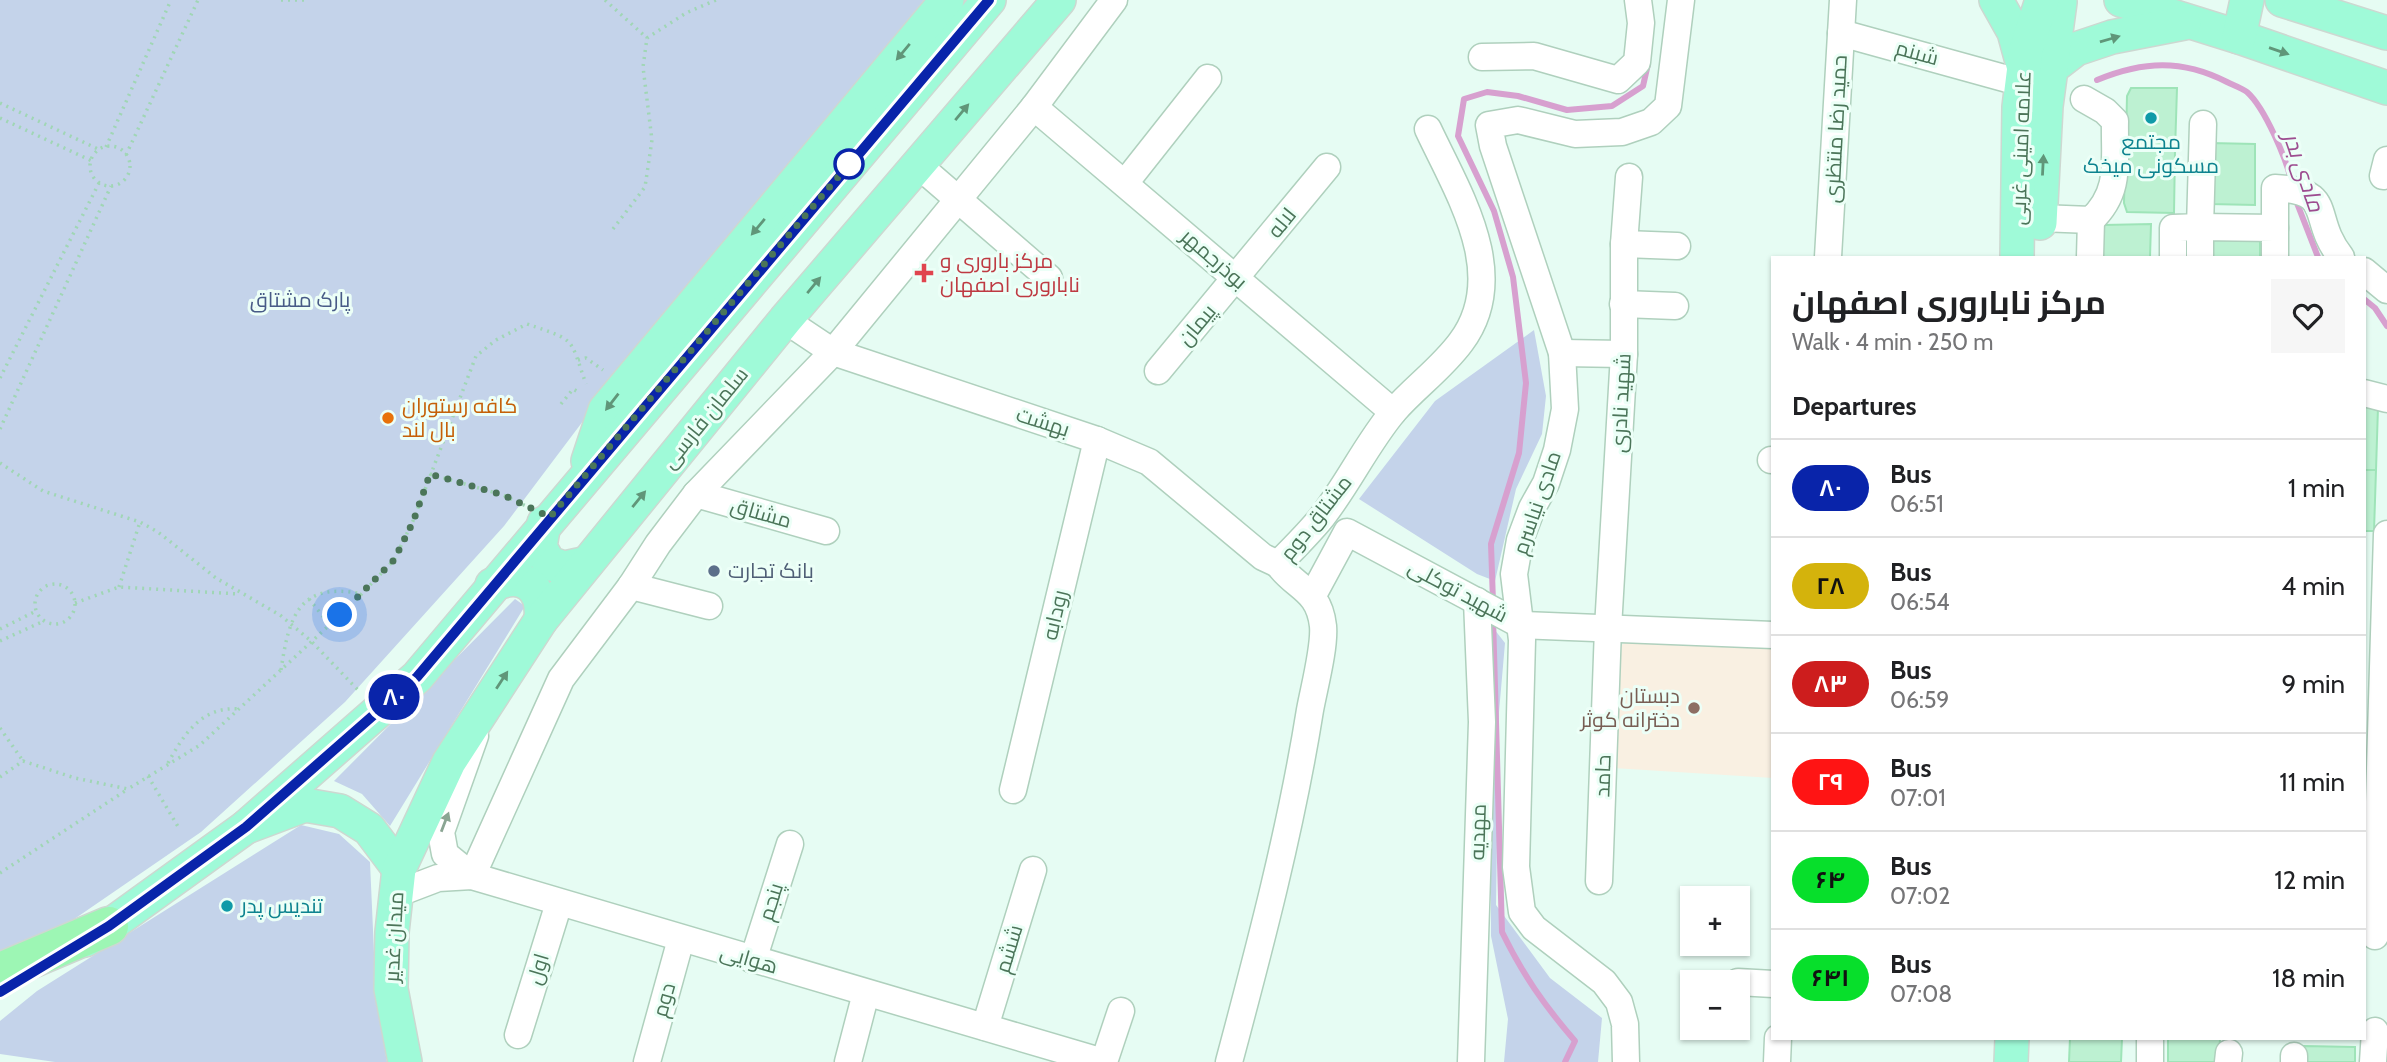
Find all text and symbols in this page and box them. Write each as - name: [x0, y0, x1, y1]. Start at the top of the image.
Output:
- one-way arrow: [2100, 33, 2121, 43]
- street label: شبنم: [1892, 35, 1941, 72]
- one-way arrow: [896, 43, 911, 61]
- one-way arrow: [2269, 46, 2290, 57]
- street label: حمید رضا منتظری: [1819, 54, 1853, 204]
- street label: علامه امینی غربی: [2005, 70, 2037, 226]
- one-way arrow: [954, 103, 970, 121]
- marker: مجتمع مسکونی میخک: [2143, 110, 2159, 126]
- water label: مادی بدر: [2276, 126, 2331, 216]
- place label: مجتمع مسکونی میخک: [2083, 129, 2219, 179]
- unlabelled marker: [834, 149, 864, 179]
- one-way arrow: [2037, 153, 2048, 175]
- street label: لاله: [1262, 203, 1301, 243]
- one-way arrow: [750, 217, 765, 235]
- street label: بوذرجمهر: [1175, 222, 1252, 295]
- place label: مرکز باروری و ناباروری اصفهان: [940, 248, 1080, 298]
- marker: مرکز باروری و ناباروری اصفهان: [914, 263, 934, 283]
- one-way arrow: [807, 277, 822, 295]
- button: heart: [2271, 279, 2345, 353]
- text: مرکز ناباروری اصفهان: [1792, 282, 2106, 322]
- park label: پارک مشتاق: [250, 287, 351, 314]
- street label: پیمان: [1172, 299, 1223, 352]
- text: Walk · 4 min · 250 m: [1792, 328, 1994, 356]
- street label: شهید نادری: [1605, 353, 1637, 453]
- street label: سلمان فارسی: [656, 362, 754, 474]
- text: Departures: [1792, 390, 1916, 422]
- place label: کافه رستوران بال لند: [402, 393, 517, 443]
- one-way arrow: [606, 393, 620, 411]
- street label: بهشت: [1013, 401, 1073, 443]
- marker: کافه رستوران بال لند: [380, 410, 396, 426]
- street label: مادی نیاسرم: [1507, 448, 1568, 559]
- text: Bus: [1890, 458, 1931, 490]
- street label: مشتاق دوم: [1275, 470, 1358, 567]
- text: 1 min: [2288, 472, 2345, 504]
- text: ۸۰: [1819, 473, 1842, 502]
- text: 06:51: [1890, 490, 1944, 518]
- one-way arrow: [632, 491, 647, 509]
- street label: مشتاق: [728, 492, 794, 534]
- street label: شهید توکلی: [1404, 554, 1512, 628]
- text: Bus: [1890, 556, 1931, 588]
- place label: بانک تجارت: [728, 558, 814, 583]
- marker: بانک تجارت: [706, 563, 722, 579]
- text: 4 min: [2281, 570, 2345, 602]
- text: ۲۸: [1816, 571, 1845, 600]
- street label: رودابه: [1037, 587, 1072, 642]
- text: 06:54: [1890, 588, 1950, 616]
- your location: [322, 597, 357, 632]
- text: Bus: [1890, 654, 1931, 686]
- text: 9 min: [2282, 668, 2345, 700]
- text: ۸۳: [1814, 669, 1847, 698]
- one-way arrow: [495, 671, 508, 690]
- line badge: ۸۰: [362, 674, 426, 720]
- text: ۸۰: [383, 682, 405, 711]
- place label: دبستان دخترانه کوثر: [1579, 683, 1680, 732]
- text: 06:59: [1890, 686, 1949, 714]
- marker: دبستان دخترانه کوثر: [1686, 700, 1702, 716]
- text: Bus: [1890, 752, 1931, 784]
- street label: حامد: [1589, 754, 1616, 798]
- text: 11 min: [2279, 766, 2345, 798]
- text: ۲۹: [1817, 767, 1844, 796]
- text: 07:01: [1890, 784, 1946, 812]
- street label: مهدیه: [1464, 803, 1492, 861]
- one-way arrow: [440, 811, 451, 832]
- text: Bus: [1890, 850, 1931, 882]
- text: 12 min: [2274, 864, 2345, 896]
- text: ۶۴: [1816, 865, 1845, 894]
- street label: پنجم: [753, 880, 790, 924]
- text: 07:02: [1890, 882, 1950, 910]
- map controls: [1680, 886, 1750, 1040]
- button: +: [1680, 886, 1750, 956]
- street label: میدان غدیر: [379, 891, 409, 984]
- place label: تندیس پدر: [240, 893, 323, 920]
- marker: تندیس پدر: [219, 898, 235, 914]
- street label: ششم: [989, 922, 1030, 977]
- street label: هوایی: [717, 938, 781, 980]
- text: Bus: [1890, 948, 1931, 980]
- street label: اول: [521, 950, 555, 988]
- text: 18 min: [2272, 962, 2345, 994]
- text: ۶۴۱: [1812, 963, 1849, 992]
- button: −: [1680, 970, 1750, 1040]
- street label: دوم: [647, 980, 682, 1021]
- text: 07:08: [1890, 980, 1952, 1008]

